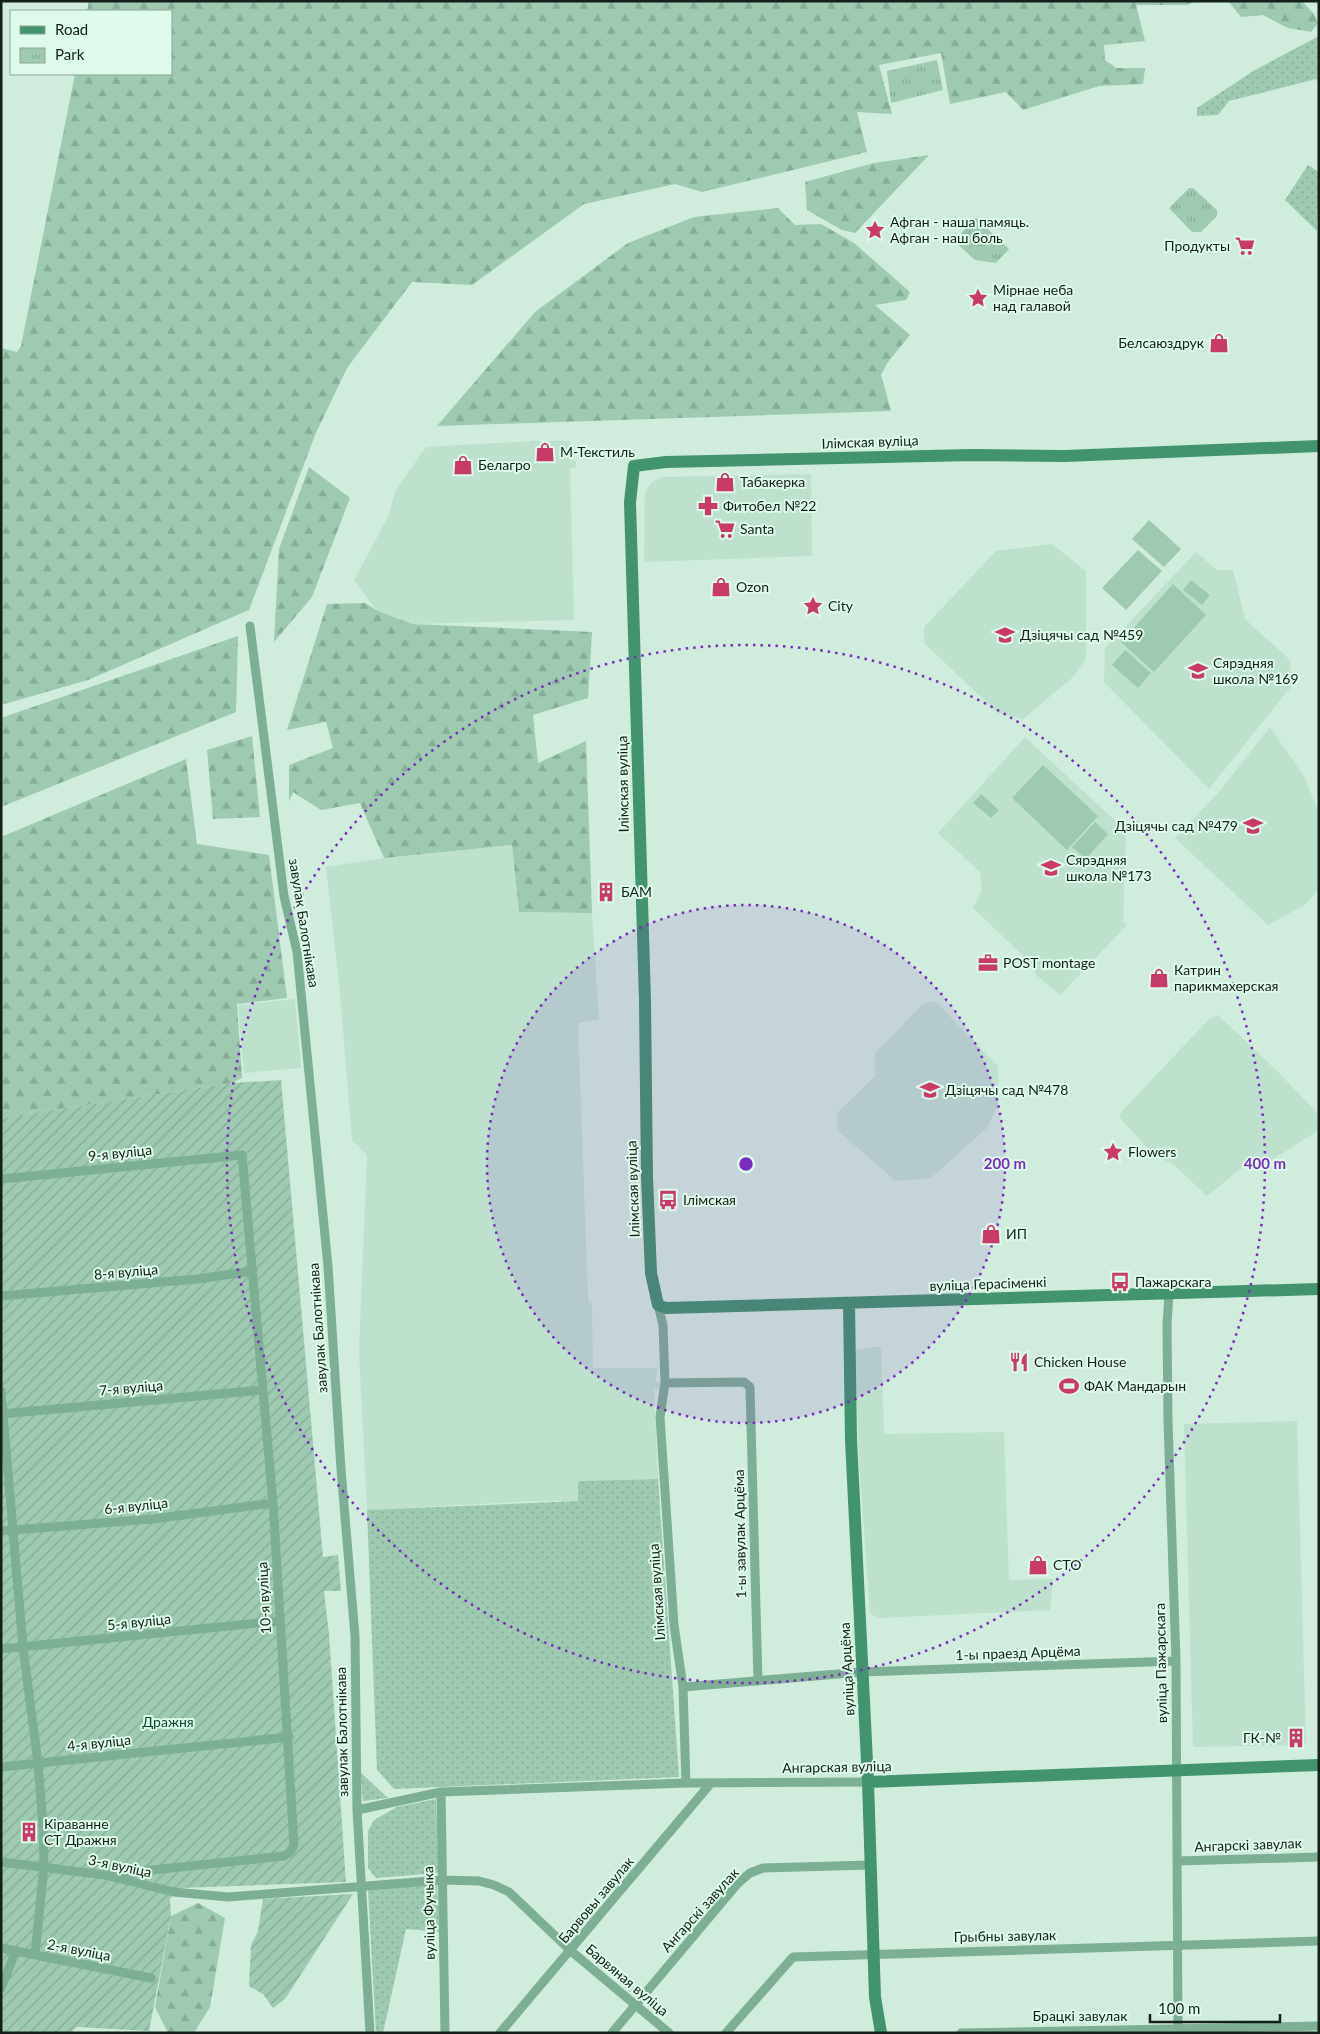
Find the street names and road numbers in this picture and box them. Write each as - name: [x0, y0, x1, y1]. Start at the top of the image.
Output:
- street label: Ілімская вуліца: [821, 431, 919, 452]
- street label: Ілімская вуліца: [613, 735, 632, 833]
- street label: завулак Балотнікава: [286, 857, 323, 989]
- street label: Ілімская вуліца: [622, 1140, 643, 1238]
- street label: 9-я вуліца: [87, 1141, 153, 1164]
- street label: 8-я вуліца: [93, 1260, 159, 1283]
- street label: завулак Балотнікава: [304, 1262, 331, 1394]
- street label: вуліца Герасіменкі: [929, 1273, 1047, 1294]
- street label: 7-я вуліца: [98, 1376, 164, 1399]
- street label: 1-ы завулак Арцёма: [730, 1469, 749, 1599]
- street label: 6-я вуліца: [103, 1494, 169, 1517]
- street label: Ілімская вуліца: [645, 1543, 668, 1641]
- street label: 10-я вуліца: [253, 1561, 274, 1635]
- street label: вуліца Пажарскага: [1151, 1603, 1170, 1723]
- street label: 5-я вуліца: [106, 1610, 172, 1633]
- street label: вуліца Арцёма: [836, 1622, 857, 1716]
- street label: 1-ы праезд Арцёма: [955, 1642, 1081, 1663]
- street label: завулак Балотнікава: [332, 1667, 351, 1797]
- street label: 4-я вуліца: [66, 1731, 132, 1754]
- street label: Ангарская вуліца: [782, 1757, 892, 1776]
- street label: Ангарскі завулак: [1194, 1834, 1303, 1855]
- street label: 3-я вуліца: [87, 1851, 153, 1880]
- street label: Барвовы завулак: [554, 1852, 637, 1946]
- street label: Ангарскі завулак: [657, 1863, 742, 1955]
- street label: вуліца Фучыка: [419, 1866, 438, 1960]
- street label: Грыбны завулак: [954, 1926, 1057, 1945]
- street label: 2-я вуліца: [46, 1935, 112, 1964]
- street label: Барвяная вуліца: [582, 1940, 672, 2019]
- street label: Брацкі завулак: [1033, 2007, 1128, 2024]

